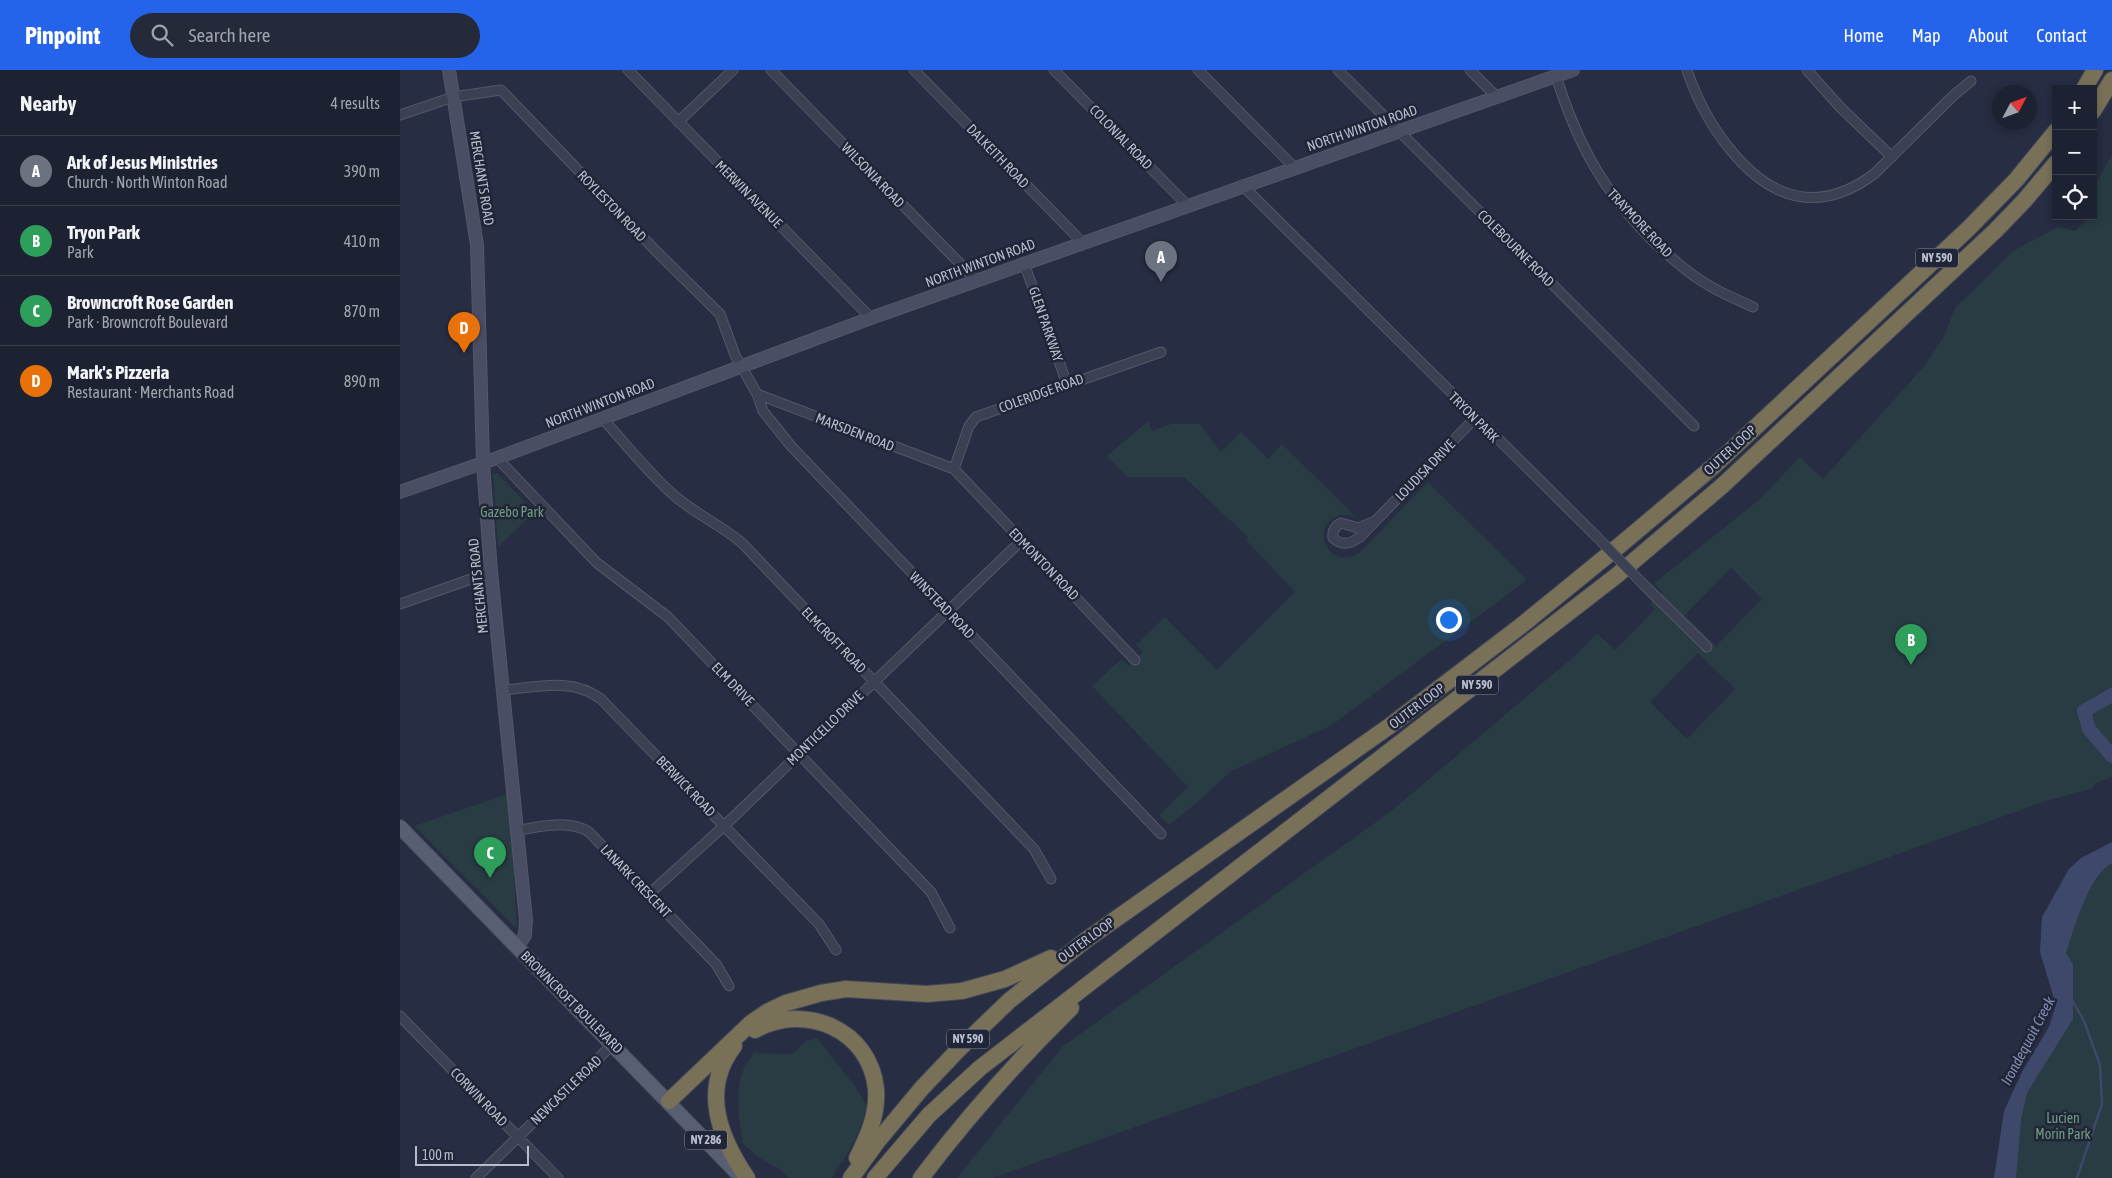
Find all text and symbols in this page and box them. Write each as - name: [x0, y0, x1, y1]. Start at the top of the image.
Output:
- search box: [130, 13, 480, 58]
- icon: search: [148, 21, 176, 49]
- text: Pinpoint: [25, 22, 100, 49]
- text: Search here: [188, 24, 270, 46]
- text: Home: [1844, 25, 1884, 46]
- text: Map: [1912, 25, 1941, 46]
- text: About: [1969, 25, 2008, 46]
- text: Contact: [2036, 25, 2087, 46]
- north arrow: [1992, 85, 2037, 130]
- map controls: [2052, 85, 2097, 220]
- button: +: [2052, 85, 2097, 130]
- text: Nearby: [20, 91, 76, 115]
- text: 4 results: [330, 94, 380, 112]
- street label: COLONIAL ROAD: [1086, 101, 1156, 173]
- street label: NORTH WINTON ROAD: [1305, 102, 1419, 154]
- street label: DALKEITH ROAD: [964, 121, 1032, 191]
- street label: MERCHANTS ROAD: [467, 130, 497, 227]
- button: −: [2052, 130, 2097, 175]
- street label: WILSONIA ROAD: [838, 139, 908, 211]
- text: Ark of Jesus Ministries: [67, 151, 218, 173]
- street label: MERWIN AVENUE: [712, 157, 786, 231]
- text: A: [32, 162, 40, 180]
- text: 390 m: [344, 162, 380, 180]
- street label: ROYLESTON ROAD: [574, 167, 650, 245]
- text: Church · North Winton Road: [67, 173, 227, 191]
- button: locate: [2052, 175, 2097, 220]
- street label: TRAYMORE ROAD: [1604, 185, 1676, 261]
- street label: COLEBOURNE ROAD: [1474, 206, 1558, 290]
- text: Tryon Park: [67, 221, 140, 243]
- text: B: [32, 232, 40, 250]
- text: 410 m: [344, 232, 380, 250]
- street label: NORTH WINTON ROAD: [923, 236, 1037, 290]
- pin: A: [1145, 241, 1177, 282]
- text: Park: [67, 243, 94, 261]
- road number: NY 590: [1916, 248, 1958, 268]
- street label: GLEN PARKWAY: [1026, 284, 1067, 364]
- text: Browncroft Rose Garden: [67, 291, 234, 313]
- text: C: [32, 302, 40, 320]
- text: 870 m: [344, 302, 380, 320]
- pin: D: [448, 312, 480, 353]
- text: Park · Browncroft Boulevard: [67, 313, 228, 331]
- text: Mark's Pizzeria: [67, 361, 169, 383]
- street label: COLERIDGE ROAD: [996, 370, 1086, 416]
- text: D: [32, 372, 40, 390]
- text: 890 m: [344, 372, 380, 390]
- street label: NORTH WINTON ROAD: [543, 375, 657, 431]
- text: Restaurant · Merchants Road: [67, 383, 234, 401]
- street label: TRYON PARK: [1446, 389, 1502, 445]
- street label: MARSDEN ROAD: [813, 410, 897, 454]
- street label: OUTER LOOP: [1700, 422, 1760, 478]
- street label: LOUDISA DRIVE: [1392, 436, 1458, 504]
- park label: Gazebo Park: [480, 504, 544, 520]
- street label: EDMONTON ROAD: [1006, 525, 1082, 603]
- street label: MERCHANTS ROAD: [465, 538, 491, 634]
- street label: WINSTEAD ROAD: [906, 568, 978, 642]
- street label: ELMCROFT ROAD: [799, 604, 870, 676]
- your location: [1436, 607, 1462, 633]
- pin: B: [1895, 624, 1927, 665]
- street label: ELM DRIVE: [709, 659, 758, 709]
- road number: NY 590: [1456, 676, 1498, 694]
- street label: OUTER LOOP: [1386, 680, 1448, 732]
- street label: MONTICELLO DRIVE: [784, 688, 866, 768]
- street label: BERWICK ROAD: [653, 752, 719, 820]
- pin: C: [474, 837, 506, 878]
- street label: LANARK CRESCENT: [597, 841, 675, 921]
- street label: OUTER LOOP: [1055, 914, 1117, 966]
- street label: BROWNCROFT BOULEVARD: [518, 948, 626, 1056]
- water label: Irondequoit Creek: [1997, 993, 2058, 1088]
- road number: NY 590: [947, 1030, 989, 1049]
- street label: NEWCASTLE ROAD: [527, 1052, 605, 1128]
- street label: CORWIN ROAD: [447, 1065, 511, 1130]
- park label: Lucien Morin Park: [2035, 1110, 2091, 1142]
- road number: NY 286: [685, 1130, 727, 1150]
- scale bar: [415, 1143, 529, 1166]
- text: 100 m: [422, 1147, 454, 1163]

